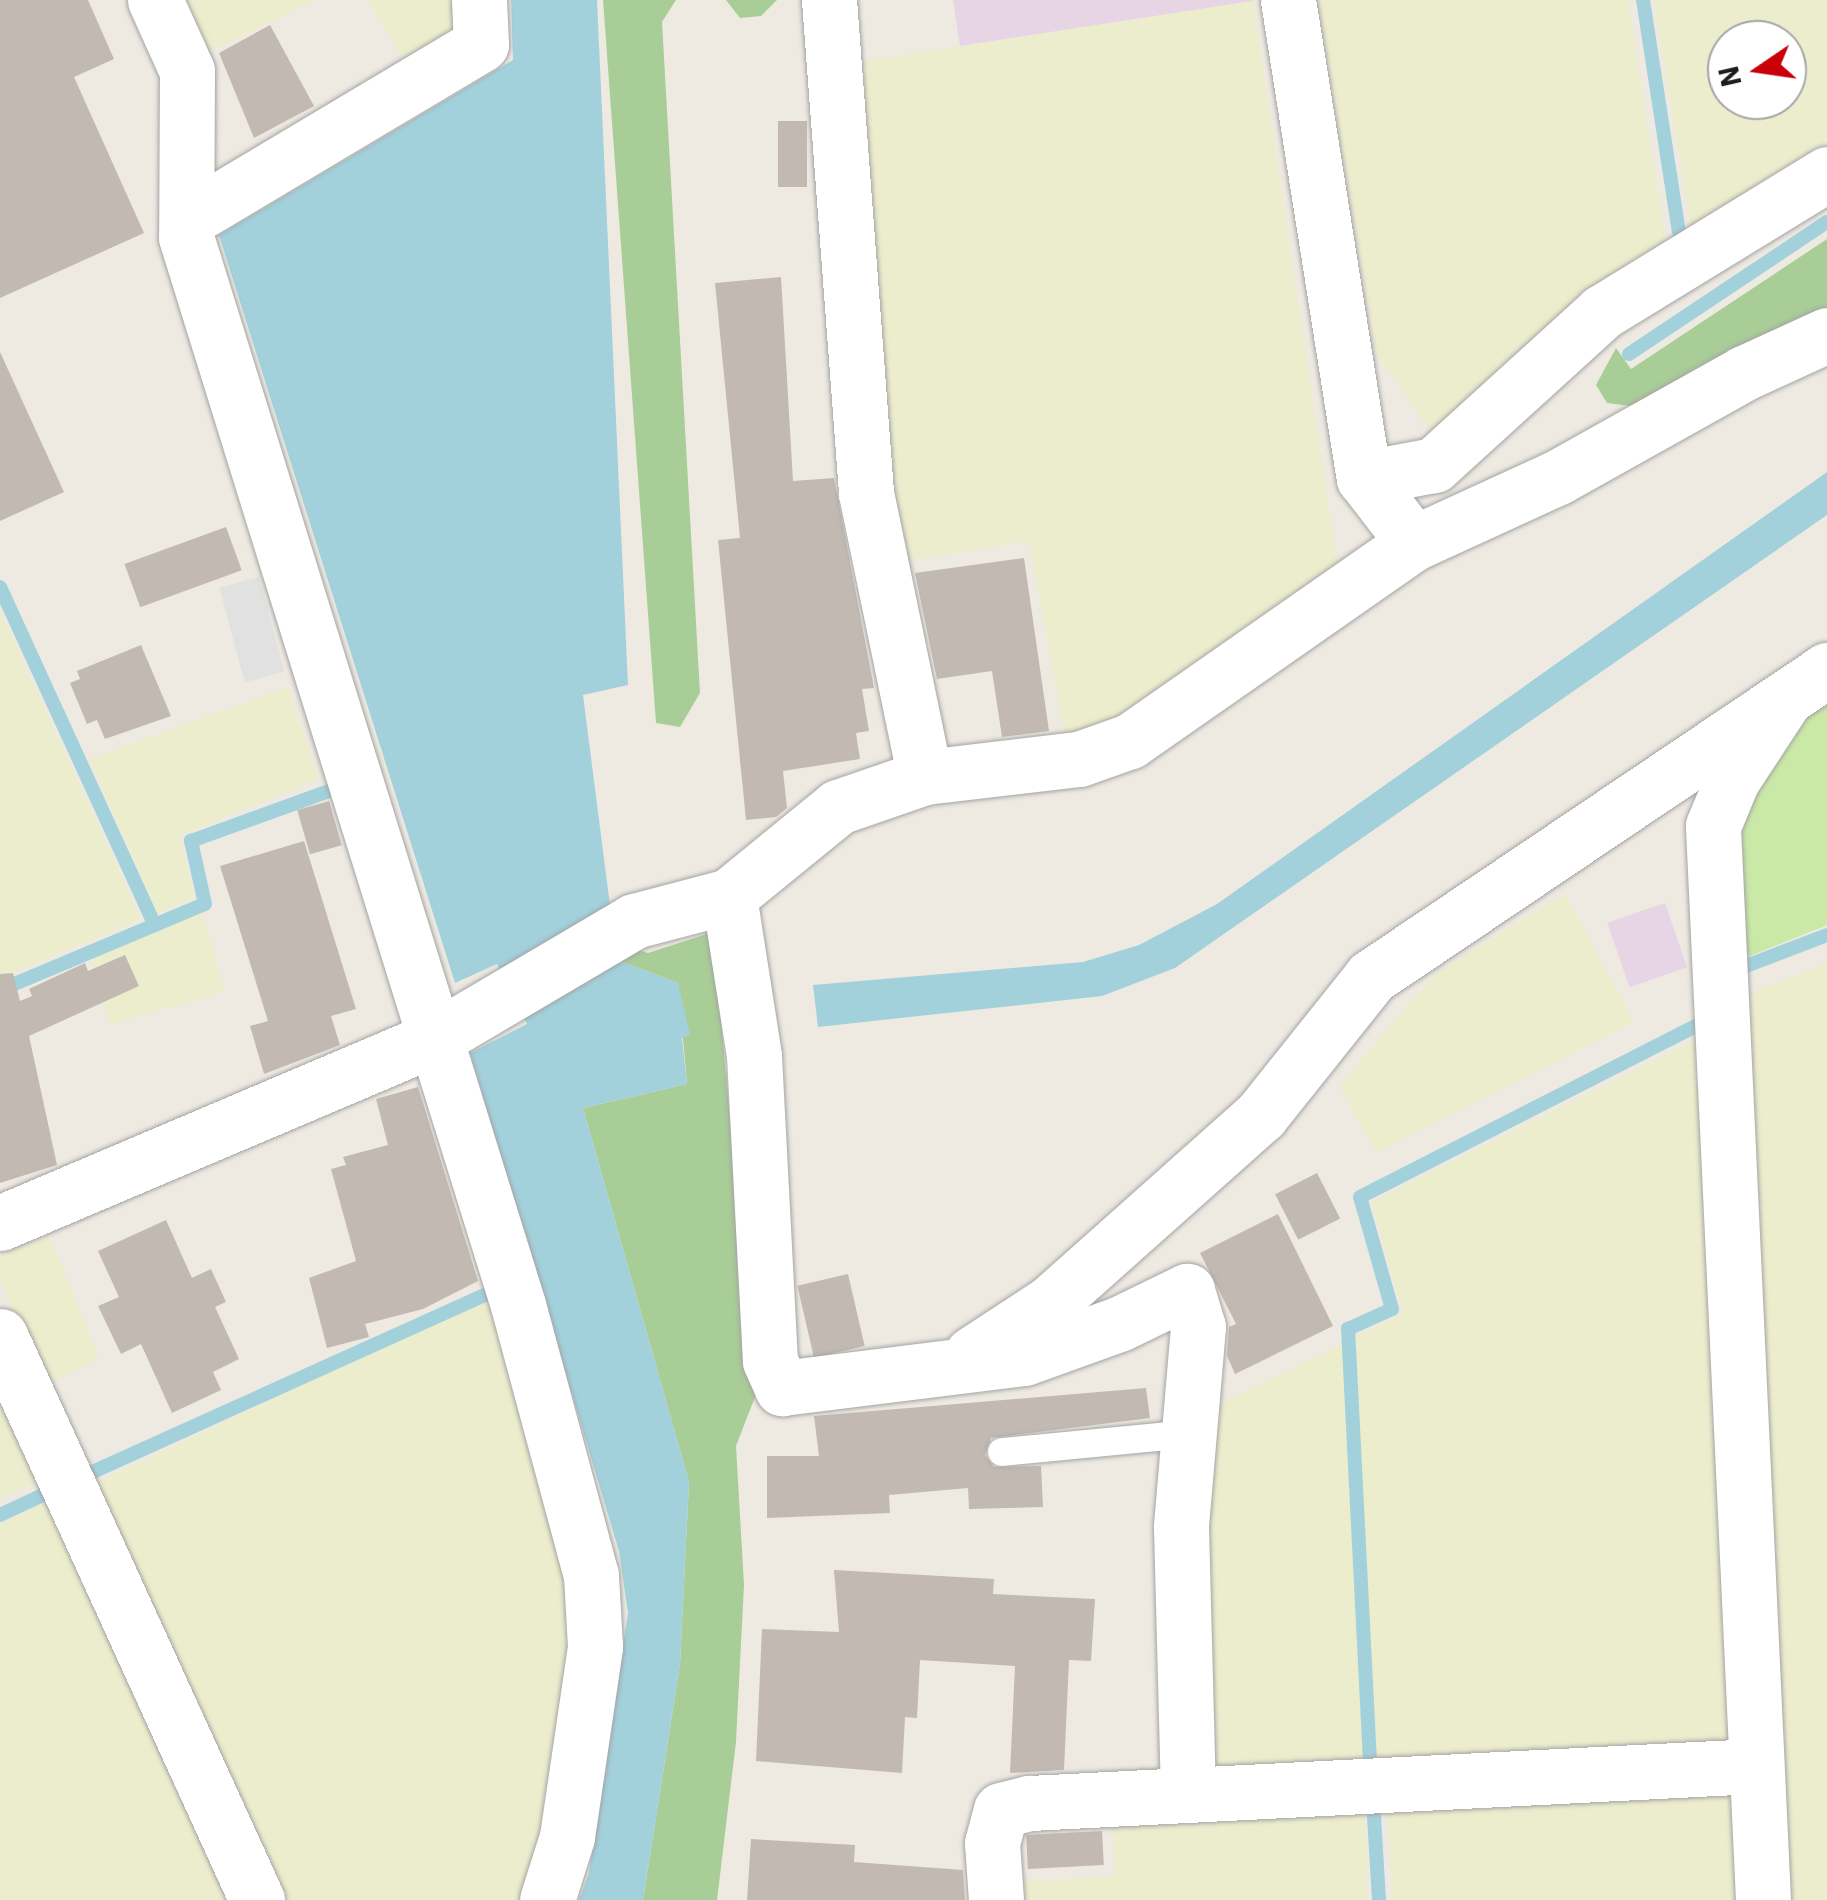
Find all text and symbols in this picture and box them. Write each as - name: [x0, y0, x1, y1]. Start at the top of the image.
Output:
- north arrow: [1707, 20, 1807, 120]
- text: N: [1709, 62, 1750, 90]

